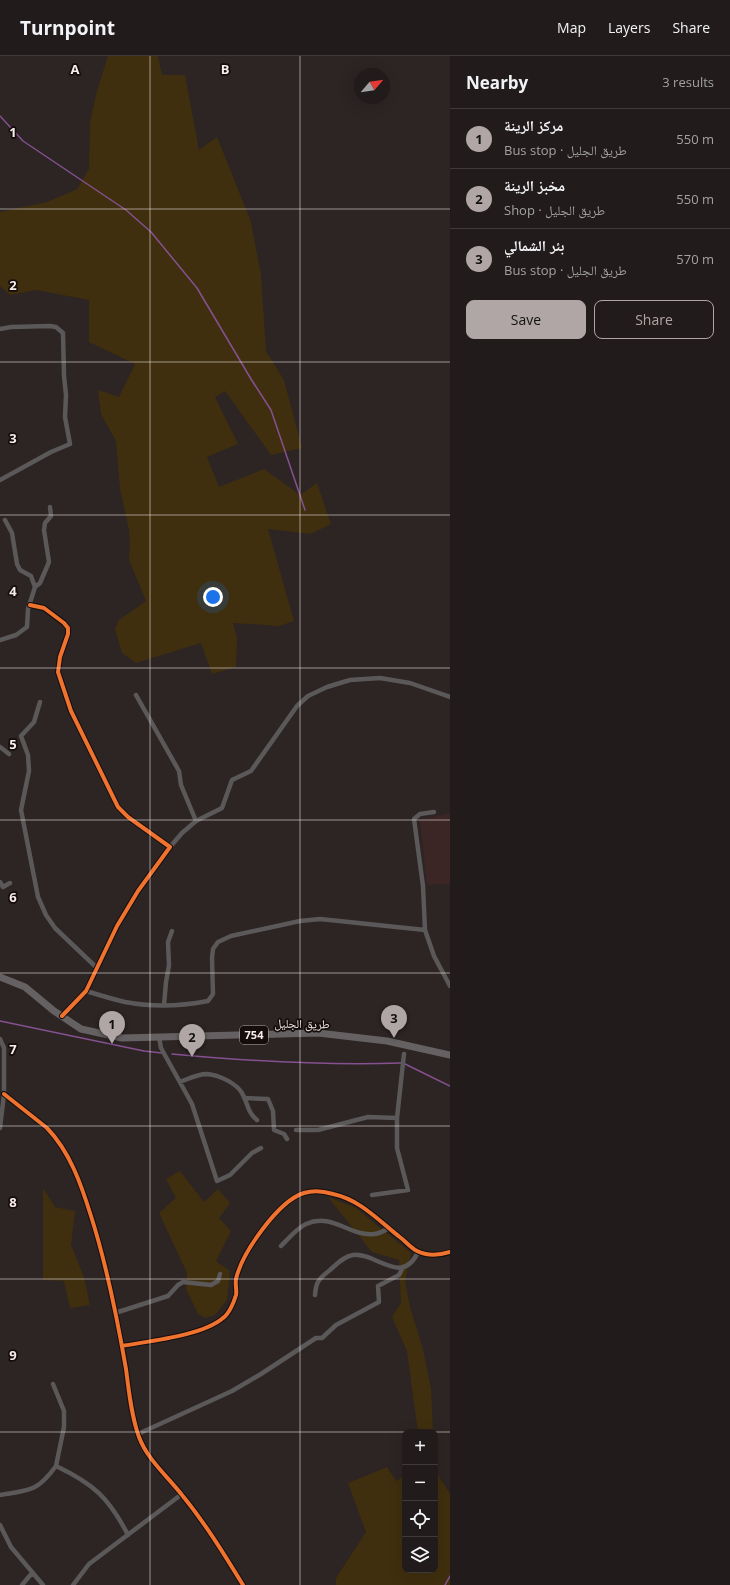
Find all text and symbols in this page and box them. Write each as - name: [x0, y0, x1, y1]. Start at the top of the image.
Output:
- text: Turnpoint: [20, 15, 115, 41]
- text: Map: [557, 18, 586, 37]
- text: Layers: [608, 18, 650, 37]
- text: Share: [672, 18, 710, 37]
- text: A: [71, 60, 80, 78]
- text: B: [221, 60, 230, 78]
- north arrow: [354, 68, 390, 104]
- text: Nearby: [466, 71, 528, 94]
- text: 3 results: [662, 73, 714, 91]
- text: مركز الرينة: [504, 115, 563, 135]
- text: 1: [9, 123, 17, 141]
- text: 1: [475, 130, 483, 148]
- text: 550 m: [676, 130, 714, 148]
- text: Bus stop · طريق الجليل: [504, 141, 627, 159]
- text: مخبز الرينة: [504, 175, 565, 195]
- text: 2: [475, 190, 483, 208]
- text: 550 m: [676, 190, 714, 208]
- text: Shop · طريق الجليل: [504, 201, 605, 219]
- text: بئر الشمالي: [504, 235, 564, 255]
- text: 3: [475, 250, 483, 268]
- text: 570 m: [676, 250, 714, 268]
- text: Bus stop · طريق الجليل: [504, 261, 627, 279]
- text: 2: [9, 276, 17, 294]
- button: Save: [466, 300, 586, 339]
- button: Share: [594, 300, 714, 339]
- text: 3: [9, 429, 17, 447]
- text: 4: [9, 582, 17, 600]
- your location: [203, 587, 223, 607]
- text: 5: [9, 735, 17, 753]
- text: 6: [9, 888, 17, 906]
- pin: 3: [381, 1005, 407, 1038]
- pin: 1: [99, 1011, 125, 1044]
- street label: طريق الجليل: [274, 1015, 330, 1032]
- pin: 2: [179, 1024, 205, 1057]
- road number: 754: [240, 1026, 268, 1044]
- text: 7: [9, 1040, 17, 1058]
- text: 8: [9, 1193, 17, 1211]
- text: 9: [9, 1346, 17, 1364]
- map controls: [402, 1429, 438, 1573]
- button: +: [402, 1429, 438, 1465]
- button: −: [402, 1465, 438, 1501]
- button: locate: [402, 1501, 438, 1537]
- button: layers: [402, 1537, 438, 1573]

